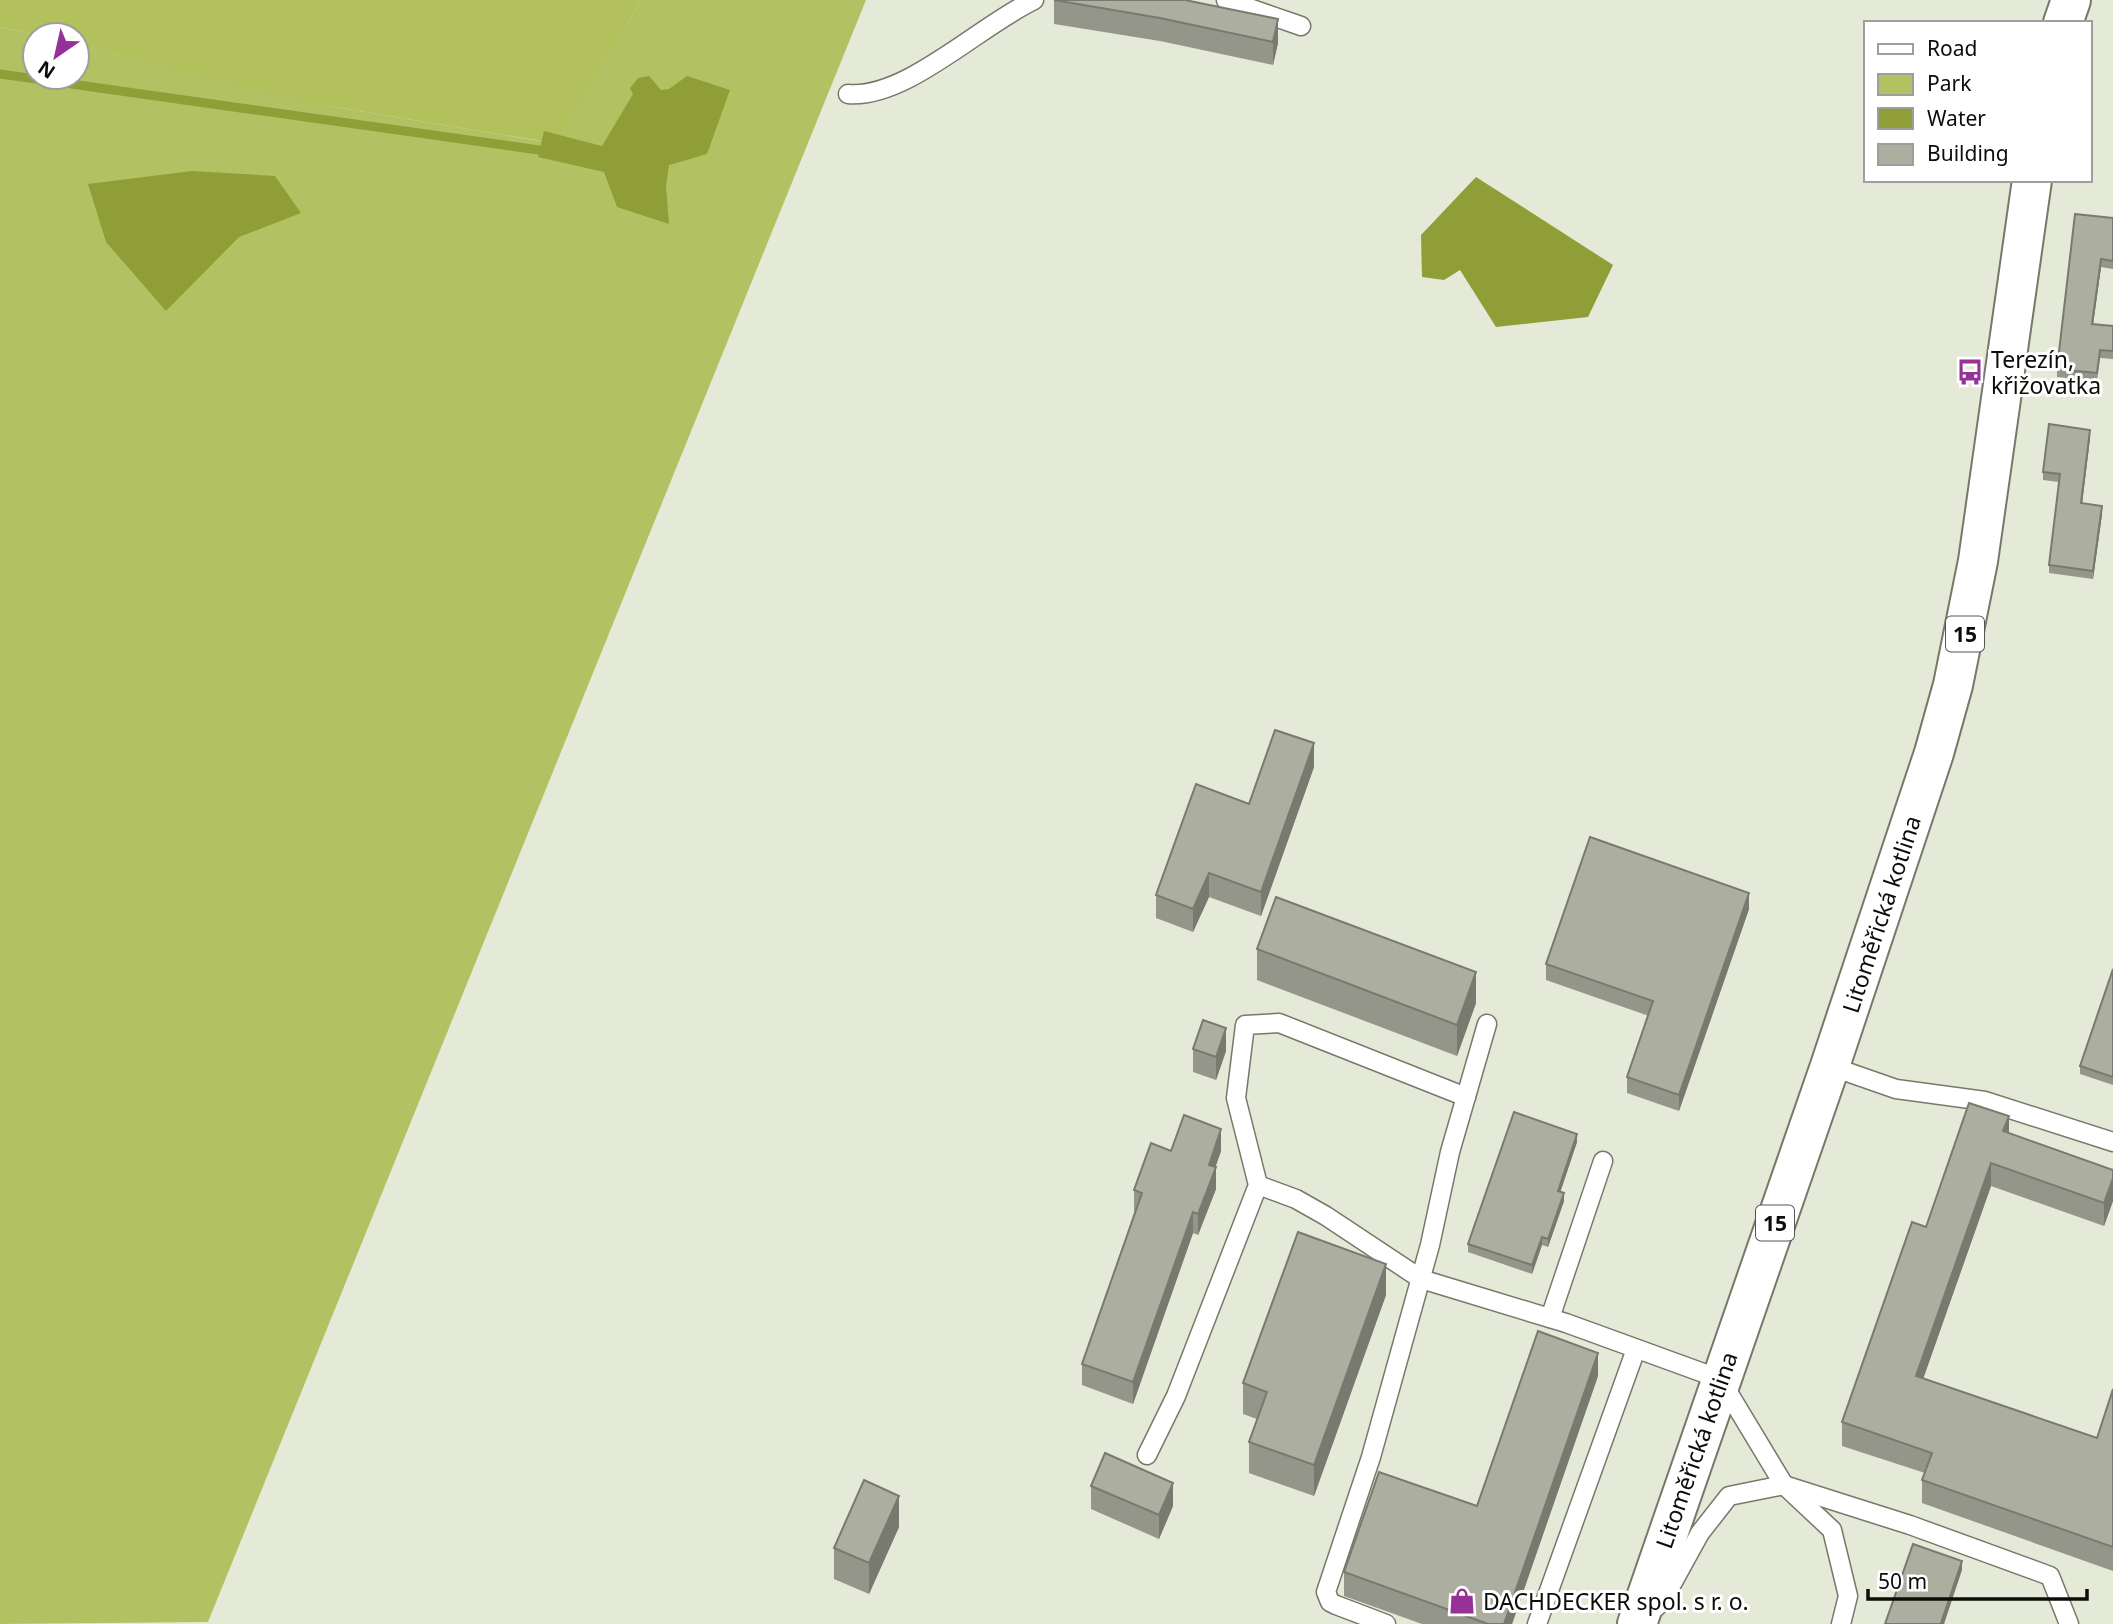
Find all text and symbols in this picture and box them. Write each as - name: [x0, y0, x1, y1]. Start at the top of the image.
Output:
- north arrow: [21, 21, 91, 91]
- legend: [1864, 21, 2092, 182]
- text: Road: [1927, 34, 1977, 62]
- text: N: [33, 55, 60, 85]
- text: Park: [1927, 69, 1972, 97]
- text: Water: [1927, 104, 1986, 132]
- text: Building: [1927, 139, 2009, 167]
- place label: Terezín, křižovatka: [1991, 343, 2101, 401]
- bus stop icon: Terezín, křižovatka: [1955, 357, 1985, 387]
- road number: 15: [1946, 616, 1984, 652]
- street label: Litoměřická kotlina: [1834, 811, 1928, 1017]
- road number: 15: [1756, 1206, 1794, 1240]
- street label: Litoměřická kotlina: [1647, 1347, 1745, 1553]
- scale bar: [1868, 1558, 2087, 1602]
- text: 50 m: [1878, 1567, 1927, 1595]
- place label: DACHDECKER spol. s r. o.: [1483, 1585, 1749, 1617]
- shop icon: DACHDECKER spol. s r. o.: [1447, 1586, 1477, 1616]

